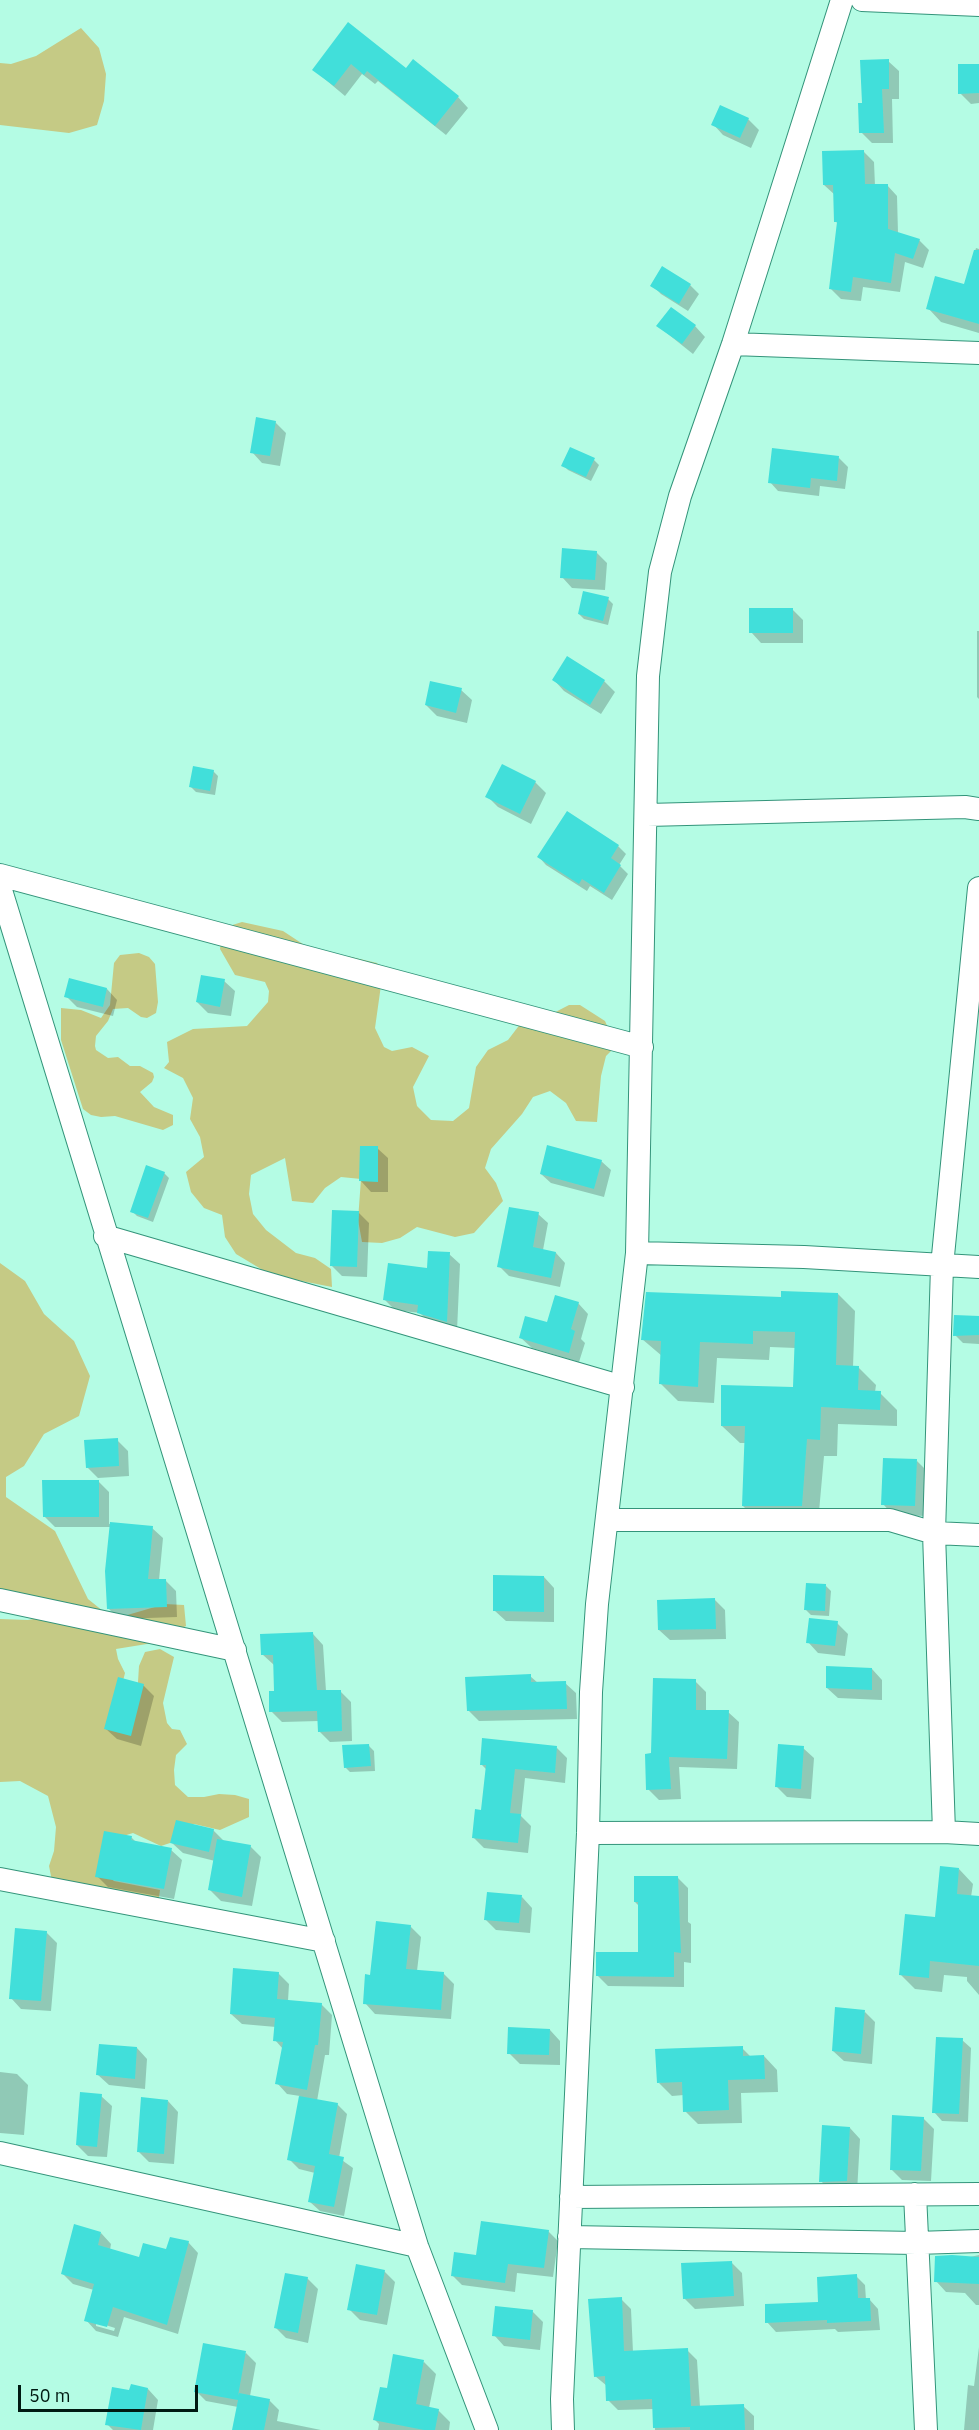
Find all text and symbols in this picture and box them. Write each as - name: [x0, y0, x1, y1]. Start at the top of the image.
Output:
- scale bar: [21, 2373, 201, 2411]
- text: 50 m: [29, 2384, 71, 2407]

